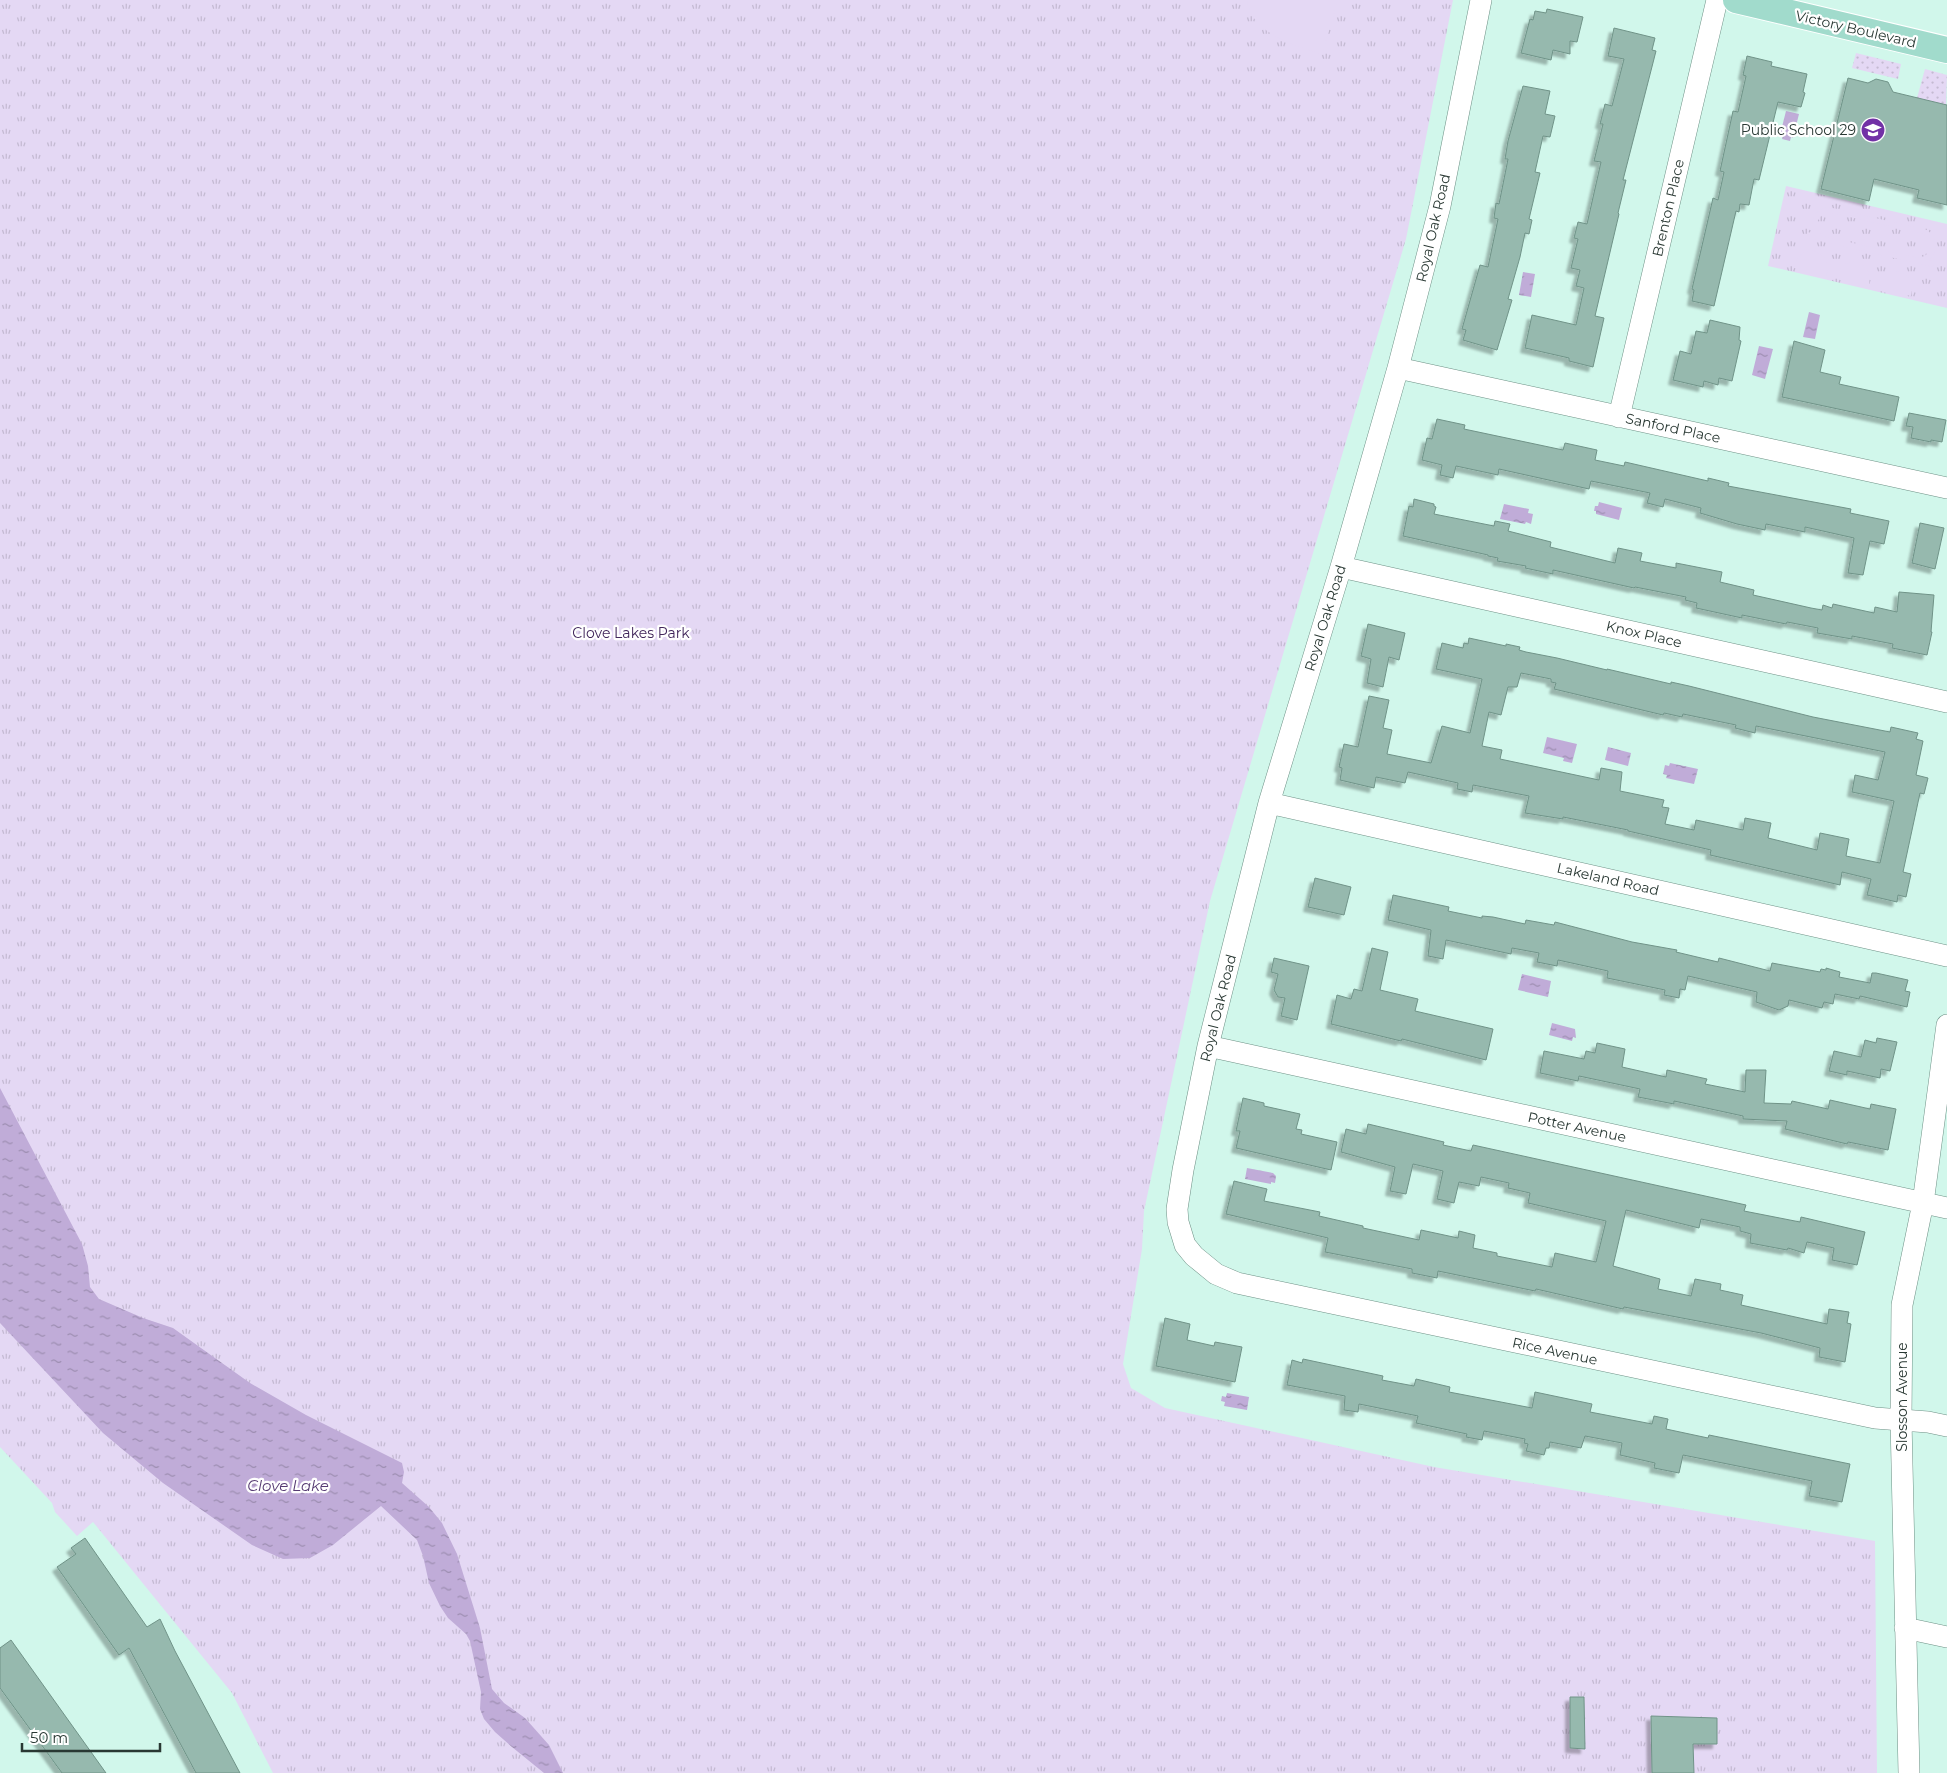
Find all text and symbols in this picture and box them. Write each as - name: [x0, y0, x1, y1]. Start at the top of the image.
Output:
- street label: Victory Boulevard: [1794, 6, 1918, 52]
- school or university icon: Public School 29: [1860, 117, 1886, 143]
- place label: Public School 29: [1741, 121, 1856, 139]
- street label: Brenton Place: [1648, 157, 1688, 259]
- street label: Royal Oak Road: [1412, 172, 1454, 284]
- street label: Sanford Place: [1624, 409, 1722, 447]
- street label: Royal Oak Road: [1300, 563, 1350, 673]
- street label: Knox Place: [1604, 617, 1684, 651]
- park label: Clove Lakes Park: [572, 624, 690, 642]
- street label: Lakeland Road: [1555, 858, 1661, 900]
- street label: Royal Oak Road: [1196, 952, 1240, 1064]
- street label: Potter Avenue: [1526, 1108, 1628, 1146]
- street label: Rice Avenue: [1511, 1333, 1599, 1369]
- street label: Slosson Avenue: [1893, 1342, 1911, 1452]
- water label: Clove Lake: [247, 1476, 329, 1495]
- scale bar: [22, 1720, 160, 1752]
- text: 50 m: [30, 1728, 68, 1747]

